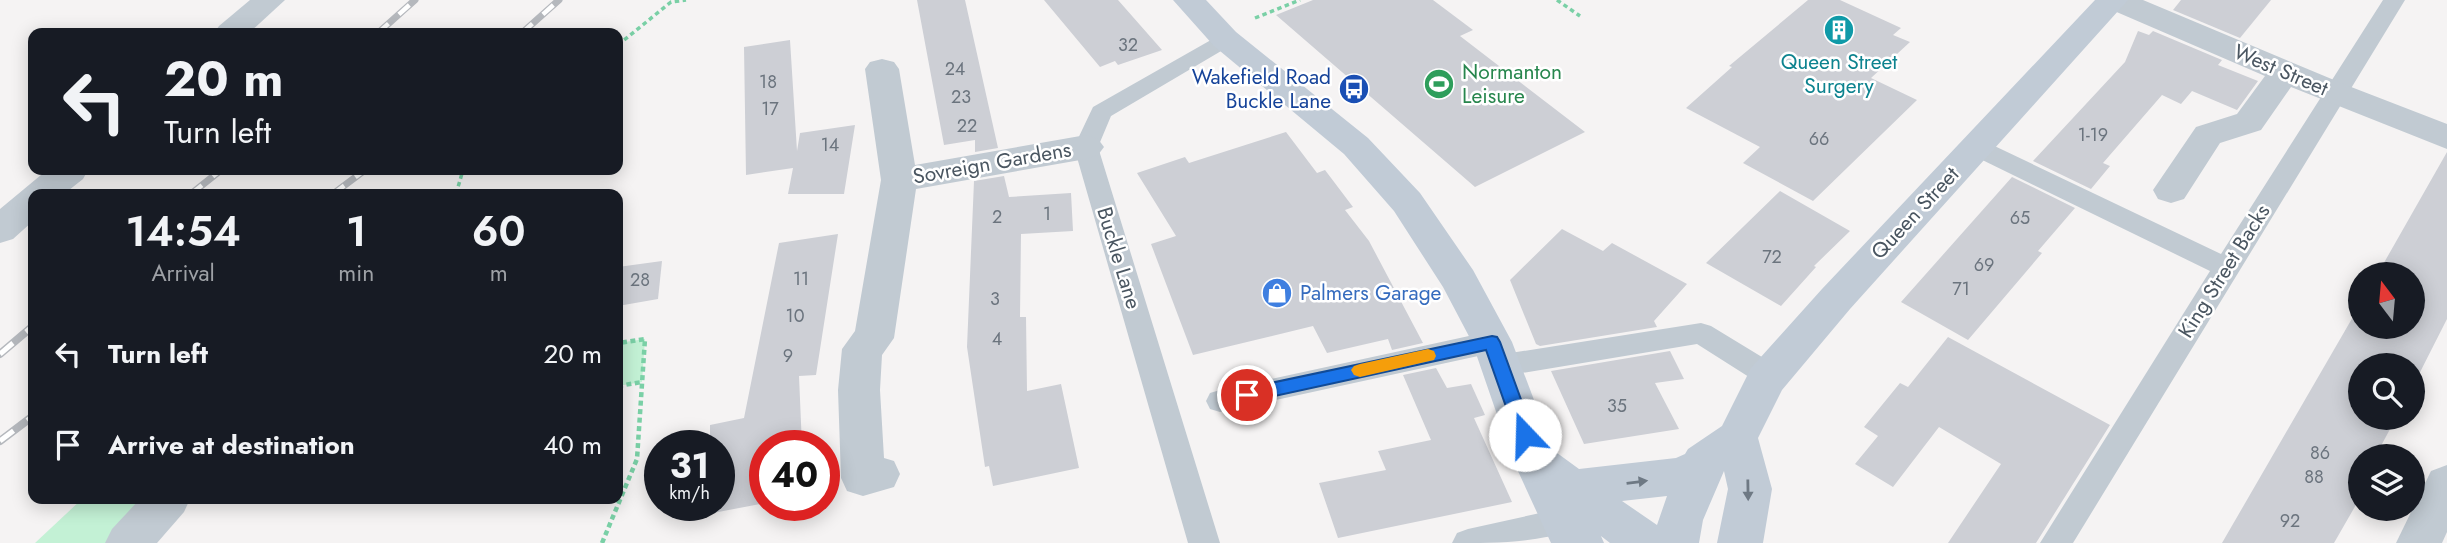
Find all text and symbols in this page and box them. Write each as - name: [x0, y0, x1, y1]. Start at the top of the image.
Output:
- building icon: Queen Street Surgery: [1822, 13, 1856, 47]
- house number: 32: [1118, 32, 1138, 58]
- street label: West Street: [2229, 37, 2333, 103]
- text: 20 m: [164, 44, 283, 114]
- place label: Queen Street Surgery: [1781, 47, 1897, 101]
- icon: left: [49, 56, 140, 147]
- house number: 24: [945, 56, 965, 82]
- place label: Normanton Leisure: [1462, 57, 1562, 111]
- place label: Wakefield Road Buckle Lane: [1192, 62, 1331, 116]
- sports icon: Normanton Leisure: [1422, 67, 1456, 101]
- house number: 18: [759, 69, 777, 95]
- bus stop icon: Wakefield Road Buckle Lane: [1337, 72, 1371, 106]
- house number: 23: [951, 84, 971, 110]
- house number: 17: [761, 96, 779, 122]
- text: Turn left: [164, 109, 271, 155]
- house number: 22: [957, 113, 977, 139]
- house number: 1-19: [2078, 122, 2108, 148]
- house number: 66: [1809, 126, 1829, 152]
- house number: 14: [821, 132, 839, 158]
- street label: Sovreign Gardens: [911, 134, 1073, 192]
- street label: Queen Street: [1864, 160, 1966, 266]
- street label: King Street Backs: [2171, 198, 2277, 344]
- text: 14:54: [125, 201, 241, 262]
- text: 1: [346, 201, 367, 262]
- text: 60: [472, 201, 526, 262]
- house number: 1: [1043, 201, 1051, 227]
- street label: Buckle Lane: [1089, 203, 1149, 313]
- house number: 2: [992, 204, 1002, 230]
- house number: 65: [2010, 205, 2030, 231]
- house number: 72: [1762, 244, 1782, 270]
- house number: 69: [1974, 252, 1994, 278]
- text: Arrival: [151, 256, 215, 290]
- text: min: [338, 256, 374, 290]
- text: m: [490, 256, 508, 290]
- north arrow: [2348, 262, 2426, 340]
- map controls: [2348, 262, 2425, 521]
- house number: 11: [793, 266, 809, 292]
- house number: 28: [630, 267, 650, 293]
- shop icon: Palmers Garage: [1260, 276, 1294, 310]
- house number: 71: [1952, 276, 1970, 302]
- place label: Palmers Garage: [1300, 278, 1442, 308]
- house number: 3: [990, 286, 1000, 312]
- house number: 10: [786, 303, 805, 329]
- house number: 4: [992, 326, 1002, 352]
- icon: left: [49, 335, 87, 373]
- text: Turn left: [108, 335, 208, 373]
- text: 20 m: [544, 335, 602, 373]
- house number: 9: [783, 343, 793, 369]
- button: search: [2348, 353, 2425, 430]
- pin: [1217, 365, 1277, 425]
- icon: arrive: [1228, 376, 1266, 414]
- house number: 35: [1607, 393, 1627, 419]
- position arrow: [1488, 398, 1562, 472]
- icon: arrive: [49, 426, 87, 464]
- text: Arrive at destination: [108, 426, 355, 464]
- text: 40 m: [543, 426, 602, 464]
- speed limit sign: 40: [749, 430, 840, 521]
- house number: 86: [2310, 440, 2330, 466]
- text: 31: [670, 441, 709, 491]
- button: layers: [2348, 444, 2425, 521]
- house number: 88: [2304, 464, 2324, 490]
- one-way arrow: [1626, 476, 1648, 487]
- one-way arrow: [1742, 479, 1754, 501]
- text: km/h: [669, 480, 710, 506]
- house number: 92: [2280, 508, 2300, 534]

